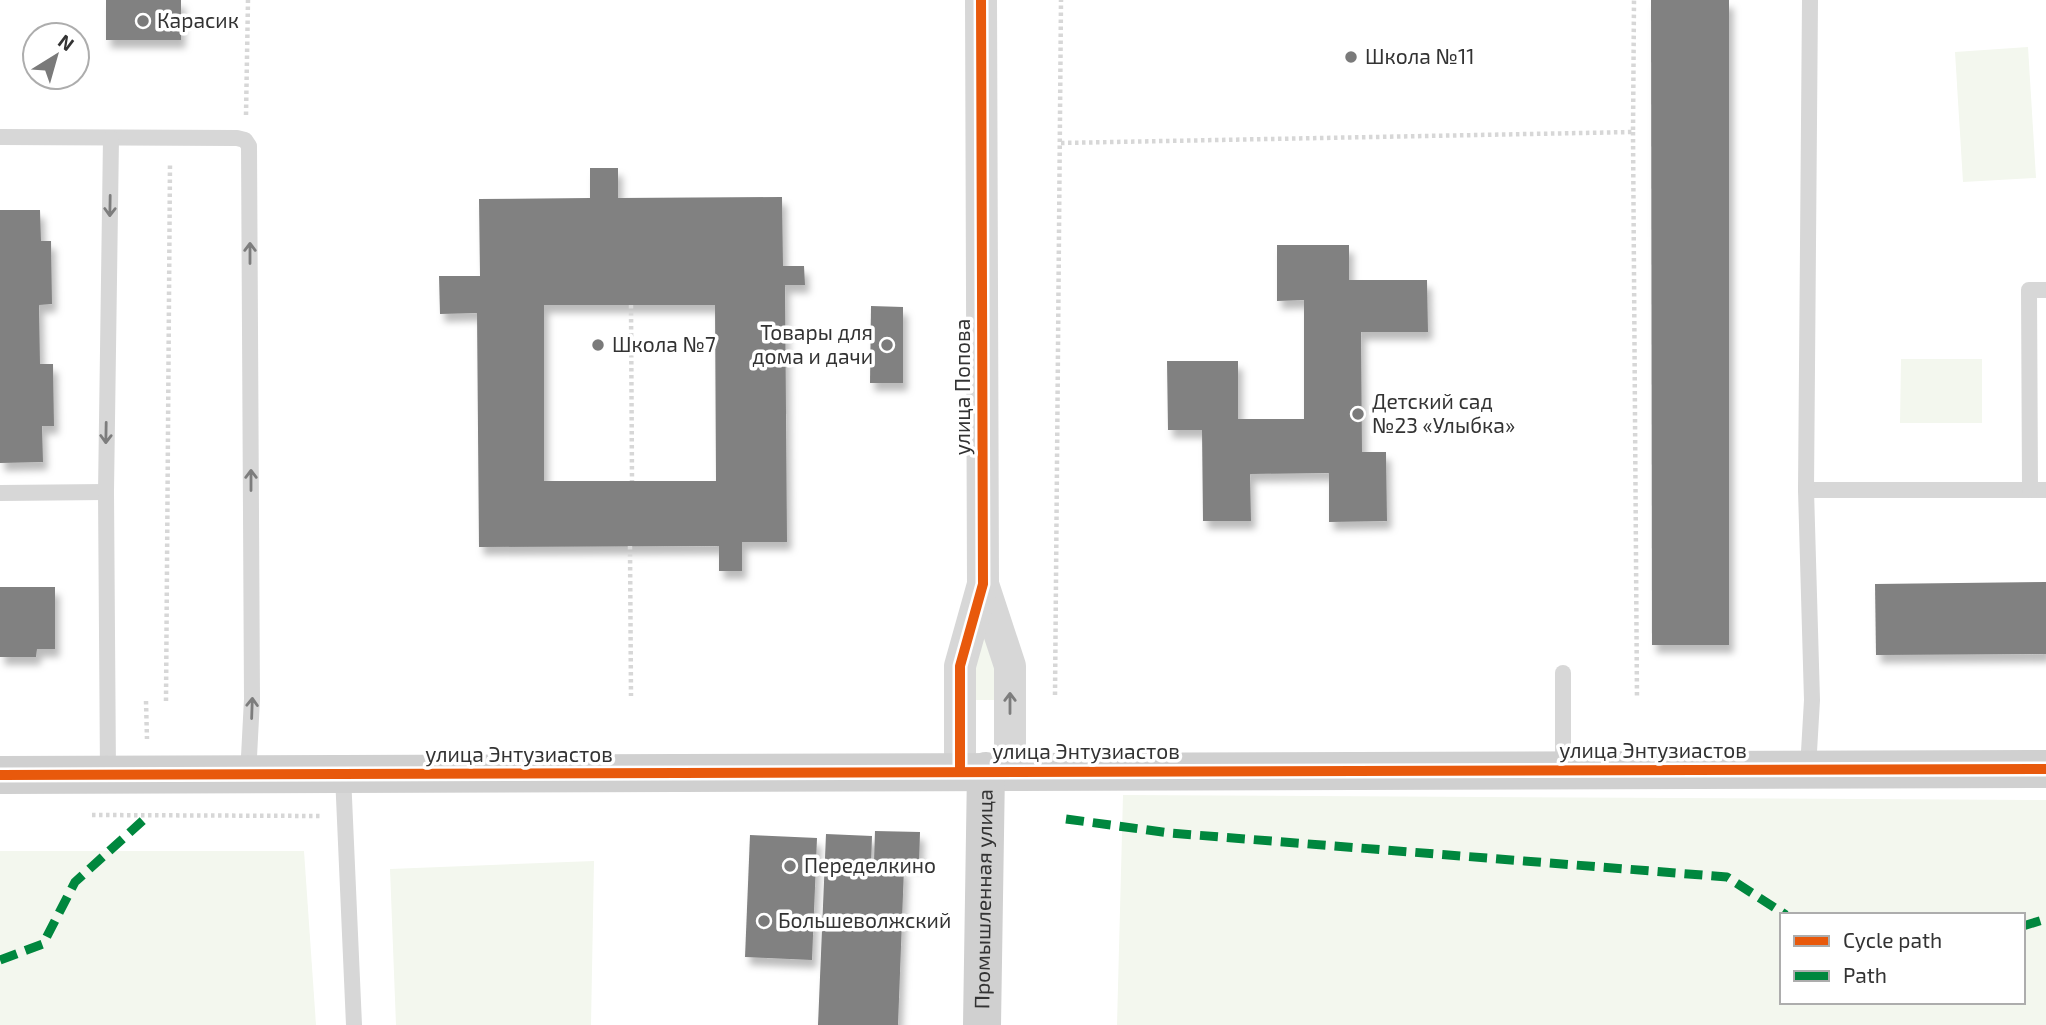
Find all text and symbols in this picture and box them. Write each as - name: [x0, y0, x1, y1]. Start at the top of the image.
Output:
- place label: Карасик: [157, 7, 239, 32]
- marker: Карасик: [135, 13, 151, 29]
- north arrow: [21, 21, 91, 91]
- text: N: [54, 29, 79, 55]
- place label: Школа №11: [1365, 43, 1475, 68]
- marker: Школа №11: [1343, 49, 1359, 65]
- one-way arrow: [103, 194, 117, 217]
- one-way arrow: [243, 242, 257, 265]
- place label: Товары для дома и дачи: [752, 319, 873, 368]
- street label: улица Попова: [949, 319, 975, 455]
- place label: Школа №7: [612, 331, 716, 356]
- marker: Школа №7: [590, 337, 606, 353]
- marker: Товары для дома и дачи: [879, 337, 895, 353]
- place label: Детский сад №23 «Улыбка»: [1372, 388, 1515, 437]
- marker: Детский сад №23 «Улыбка»: [1350, 406, 1366, 422]
- one-way arrow: [100, 422, 113, 445]
- one-way arrow: [244, 469, 258, 492]
- one-way arrow: [1003, 692, 1017, 715]
- one-way arrow: [245, 697, 258, 720]
- street label: улица Энтузиастов: [1559, 737, 1747, 763]
- street label: улица Энтузиастов: [992, 738, 1180, 764]
- street label: улица Энтузиастов: [425, 741, 613, 767]
- street label: Промышленная улица: [968, 789, 997, 1009]
- place label: Переделкино: [804, 852, 936, 877]
- marker: Переделкино: [782, 858, 798, 874]
- place label: Большеволжский: [778, 907, 951, 932]
- marker: Большеволжский: [756, 913, 772, 929]
- legend: [1780, 913, 2025, 1004]
- text: Cycle path: [1843, 927, 1942, 952]
- text: Path: [1843, 962, 1887, 987]

